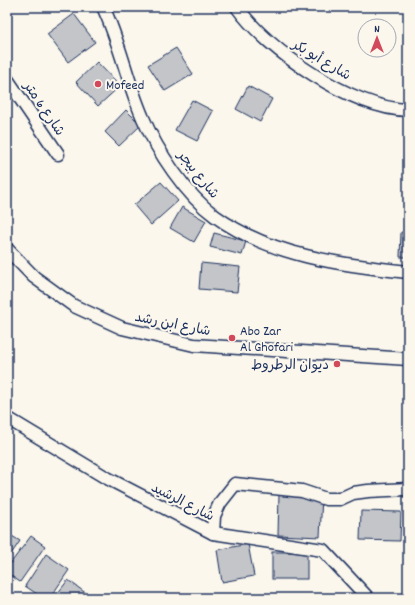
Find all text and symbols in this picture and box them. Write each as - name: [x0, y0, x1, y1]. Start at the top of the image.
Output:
- north arrow: [357, 18, 397, 58]
- text: N: [374, 22, 380, 38]
- street label: شارع أبو بكر: [287, 35, 354, 86]
- place label: Mofeed: [106, 76, 144, 96]
- street label: شارع 6 متر: [17, 77, 69, 140]
- marker: Mofeed: [93, 79, 103, 89]
- street label: شارع بيجر: [171, 146, 223, 204]
- street label: شارع ابن رشد: [133, 308, 212, 342]
- place label: Abo Zar Al Ghofari: [240, 322, 294, 358]
- marker: Abo Zar Al Ghofari: [227, 333, 237, 343]
- place label: ديوان الرطروط: [251, 356, 329, 376]
- marker: ديوان الرطروط: [332, 359, 342, 369]
- street label: شارع الرشيد: [147, 478, 217, 527]

